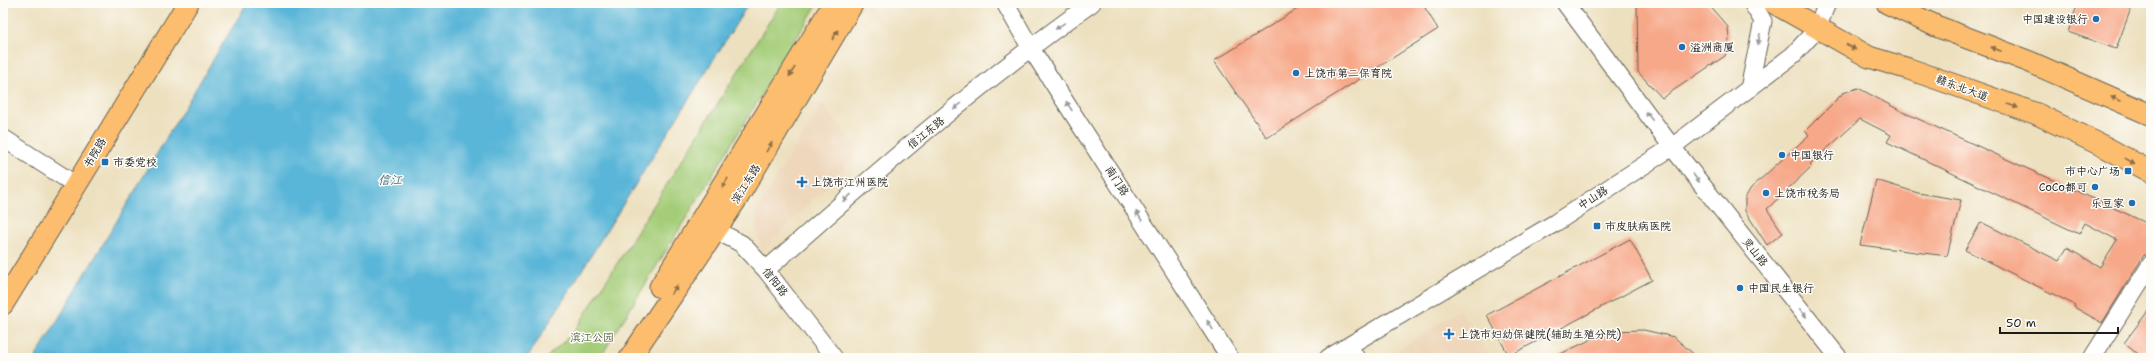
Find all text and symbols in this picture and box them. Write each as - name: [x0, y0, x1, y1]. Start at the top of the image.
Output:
- place label: 中国建设银行: [2022, 12, 2088, 27]
- marker: 中国建设银行: [2091, 14, 2101, 24]
- one-way arrow: [1055, 21, 1065, 29]
- one-way arrow: [831, 29, 838, 41]
- one-way arrow: [1756, 33, 1762, 45]
- place label: 溢洲商厦: [1690, 40, 1734, 55]
- marker: 溢洲商厦: [1677, 42, 1687, 52]
- one-way arrow: [1846, 44, 1857, 51]
- one-way arrow: [1989, 46, 2001, 52]
- one-way arrow: [789, 66, 796, 78]
- place label: 上饶市第二保育院: [1304, 66, 1392, 81]
- marker: 上饶市第二保育院: [1291, 68, 1301, 78]
- street label: 赣东北大道: [1934, 72, 1990, 104]
- one-way arrow: [2109, 95, 2121, 101]
- one-way arrow: [1065, 101, 1073, 112]
- one-way arrow: [953, 102, 963, 110]
- one-way arrow: [2007, 103, 2019, 109]
- one-way arrow: [1645, 110, 1653, 121]
- street label: 信江东路: [904, 113, 948, 153]
- street label: 书院路: [80, 135, 110, 171]
- one-way arrow: [765, 141, 772, 153]
- place label: 中国银行: [1790, 148, 1834, 163]
- marker: 中国银行: [1777, 150, 1787, 160]
- place label: 市委党校: [113, 155, 157, 170]
- marker: 市委党校: [100, 157, 110, 167]
- one-way arrow: [2125, 157, 2136, 164]
- street label: 滨江东路: [728, 161, 764, 207]
- street label: 南门路: [1102, 163, 1132, 199]
- place label: 市中心广场: [2065, 164, 2120, 179]
- marker: 市中心广场: [2123, 166, 2133, 176]
- water label: 信江: [378, 172, 403, 188]
- one-way arrow: [1692, 172, 1700, 183]
- place label: 上饶市江州医院: [811, 175, 888, 190]
- marker: 上饶市江州医院: [796, 176, 808, 188]
- one-way arrow: [721, 178, 729, 188]
- place label: CoCo都可: [2039, 180, 2087, 195]
- marker: CoCo都可: [2090, 182, 2100, 192]
- street label: 中山路: [1575, 183, 1611, 213]
- place label: 上饶市税务局: [1774, 186, 1840, 201]
- marker: 上饶市税务局: [1761, 188, 1771, 198]
- one-way arrow: [842, 193, 852, 202]
- place label: 乐豆家: [2091, 196, 2124, 211]
- marker: 乐豆家: [2127, 198, 2137, 208]
- one-way arrow: [1136, 210, 1143, 222]
- place label: 市皮肤病医院: [1605, 219, 1671, 234]
- marker: 市皮肤病医院: [1592, 221, 1602, 231]
- street label: 灵山路: [1739, 234, 1771, 270]
- street label: 信阳路: [759, 264, 791, 300]
- place label: 中国民生银行: [1748, 281, 1814, 296]
- marker: 中国民生银行: [1735, 283, 1745, 293]
- one-way arrow: [670, 285, 678, 296]
- one-way arrow: [1798, 307, 1807, 318]
- scale bar: [2000, 309, 2118, 335]
- text: 50 m: [2006, 315, 2036, 331]
- one-way arrow: [1206, 320, 1214, 330]
- place label: 上饶市妇幼保健院(辅助生殖分院): [1458, 327, 1621, 342]
- marker: 上饶市妇幼保健院(辅助生殖分院): [1443, 328, 1455, 340]
- park label: 滨江公园: [570, 330, 614, 345]

